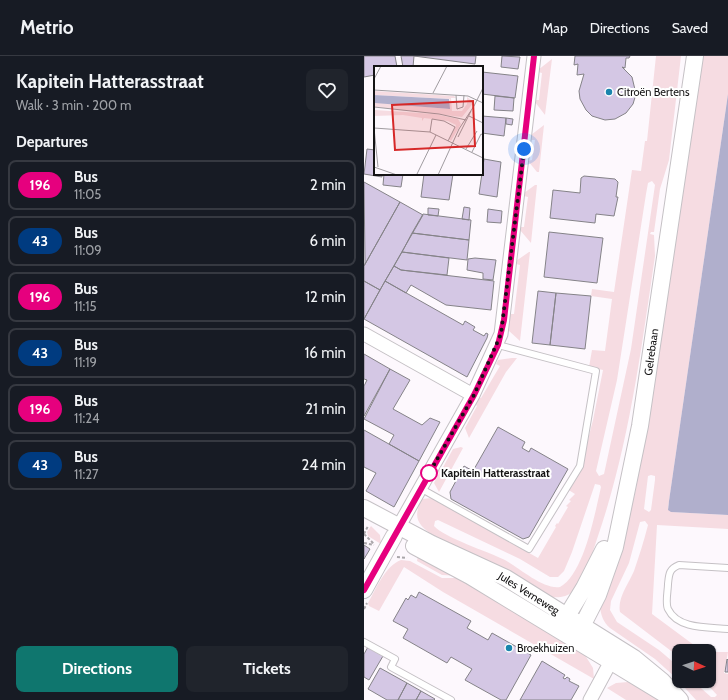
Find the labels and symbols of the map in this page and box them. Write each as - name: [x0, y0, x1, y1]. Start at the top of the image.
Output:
- inset map: [374, 66, 483, 175]
- place label: Citroën Bertens: [617, 85, 690, 99]
- marker: Citroën Bertens: [604, 87, 614, 97]
- your location: [514, 139, 534, 159]
- street label: Gelrebaan: [641, 328, 661, 376]
- marker: Kapitein Hatterasstraat: [420, 464, 438, 482]
- place label: Kapitein Hatterasstraat: [441, 466, 550, 480]
- street label: Jules Verneweg: [495, 568, 563, 618]
- place label: Broekhuizen: [517, 641, 574, 655]
- marker: Broekhuizen: [504, 643, 514, 653]
- north arrow: [672, 644, 716, 688]

